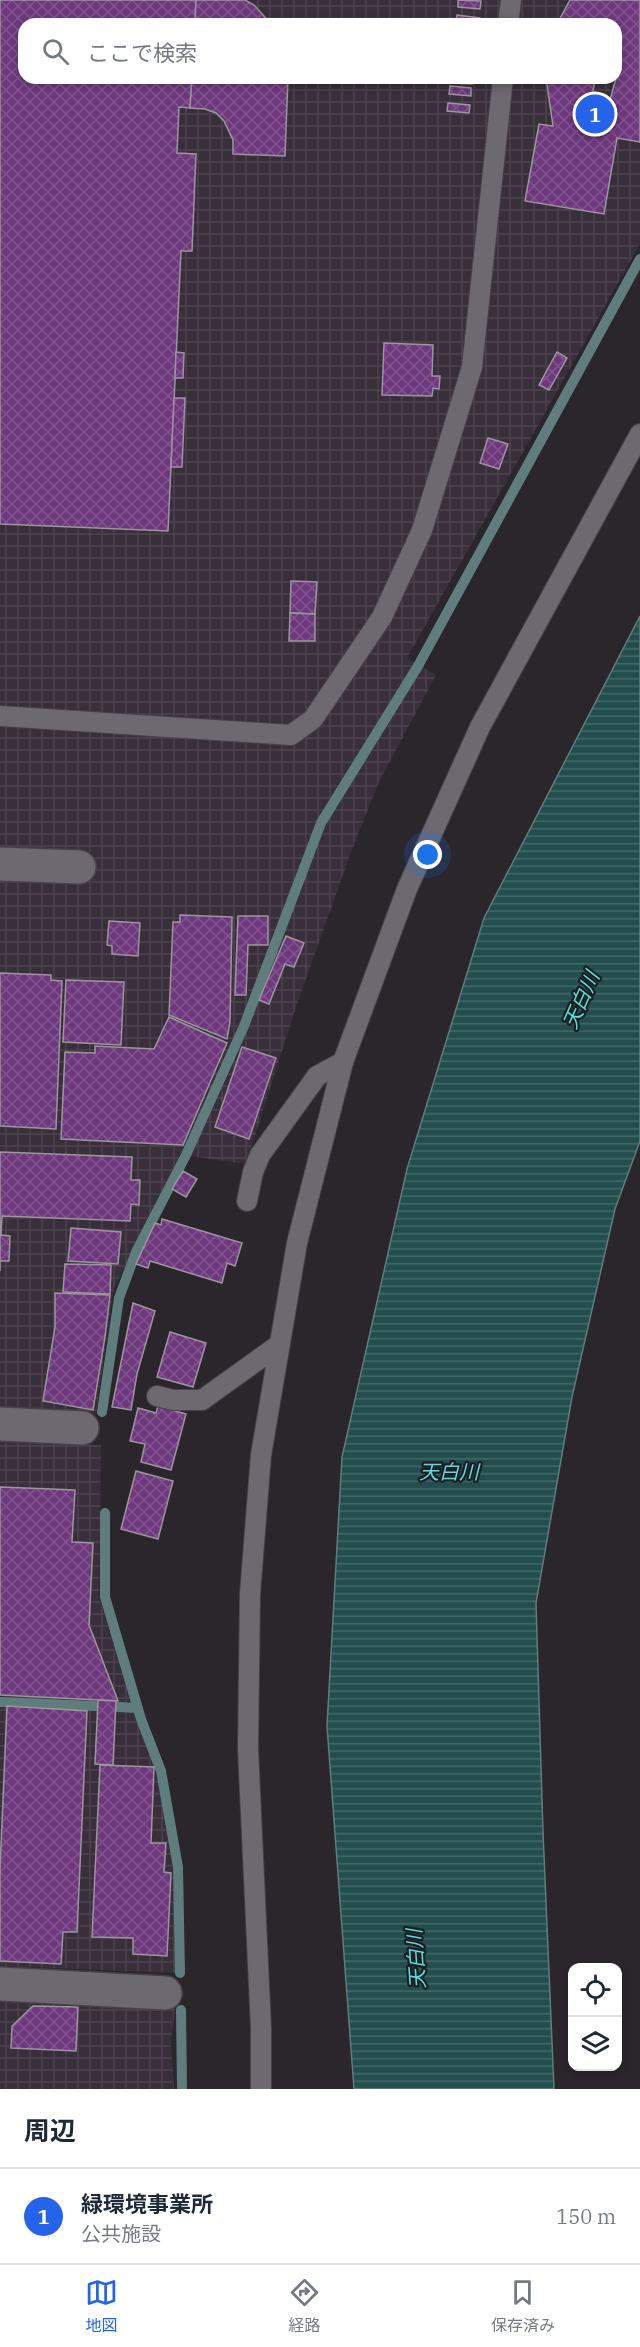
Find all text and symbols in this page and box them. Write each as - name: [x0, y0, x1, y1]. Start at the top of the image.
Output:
- search box: [18, 18, 622, 84]
- icon: search: [39, 35, 72, 68]
- text: ここで検索: [87, 38, 197, 67]
- pin: 1: [576, 92, 614, 136]
- your location: [413, 840, 442, 869]
- water label: 天白川: [556, 965, 606, 1033]
- water label: 天白川: [419, 1458, 481, 1485]
- water label: 天白川: [400, 1926, 431, 1990]
- map controls: [568, 1963, 622, 2071]
- button: locate: [568, 1963, 622, 2017]
- button: layers: [568, 2017, 622, 2071]
- text: 周辺: [24, 2113, 76, 2147]
- text: 緑環境事業所: [81, 2189, 213, 2218]
- text: 1: [38, 2203, 50, 2230]
- text: 150 m: [556, 2203, 616, 2230]
- text: 公共施設: [81, 2220, 161, 2247]
- tab: 地図: [85, 2276, 118, 2336]
- tab: 経路: [288, 2276, 321, 2336]
- tab: 保存済み: [491, 2276, 555, 2336]

